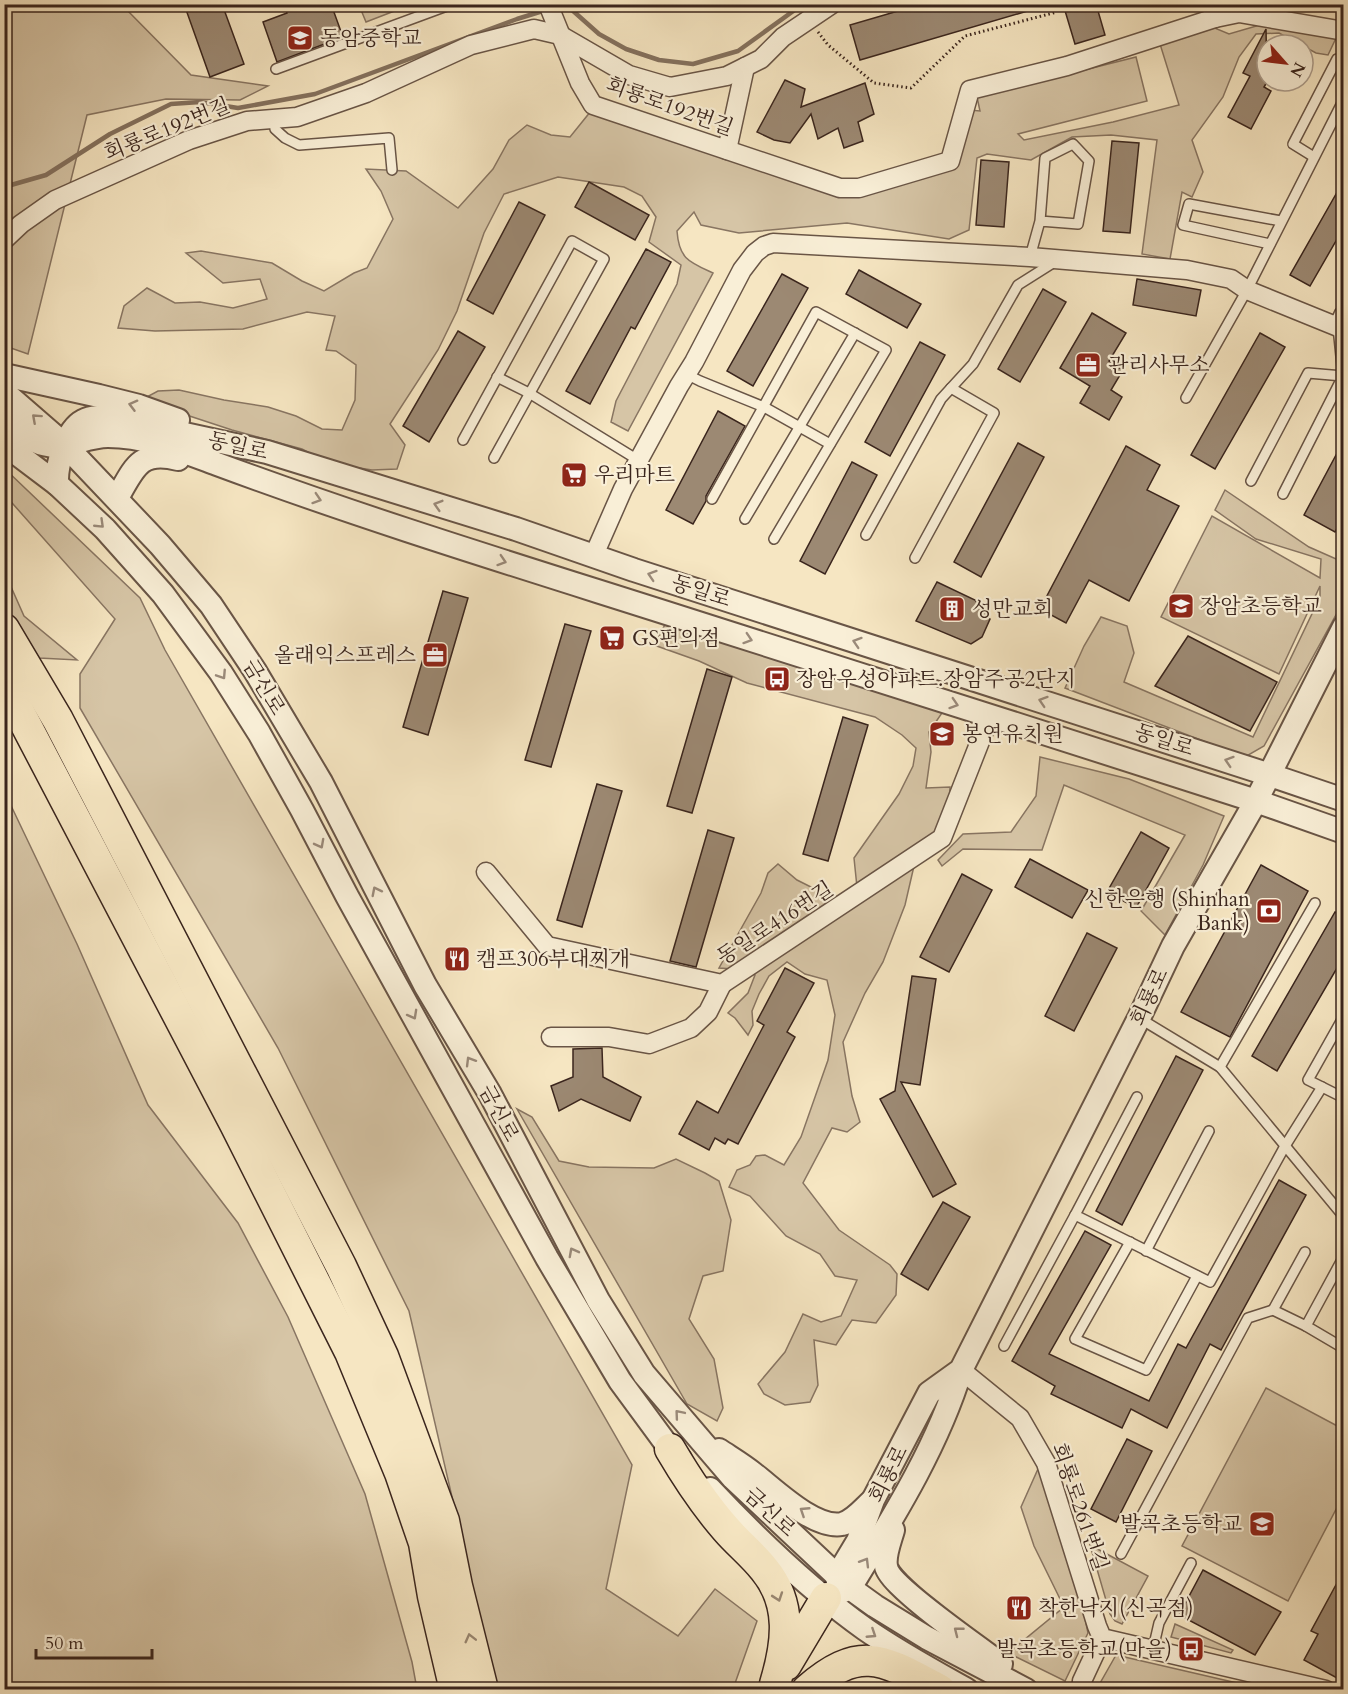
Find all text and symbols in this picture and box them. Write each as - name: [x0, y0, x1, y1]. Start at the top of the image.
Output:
- school or university icon: 동암중학교: [285, 23, 315, 53]
- place label: 동암중학교: [320, 24, 421, 53]
- north arrow: [1255, 33, 1315, 93]
- text: N: [1284, 58, 1310, 81]
- street label: 회룡로192번길: [602, 70, 738, 143]
- street label: 회룡로192번길: [100, 91, 235, 168]
- office icon: 관리사무소: [1073, 350, 1103, 380]
- place label: 관리사무소: [1108, 351, 1209, 380]
- one-way arrow: [128, 400, 139, 412]
- one-way arrow: [32, 414, 43, 425]
- street label: 동일로: [205, 426, 271, 467]
- supermarket icon: 우리마트: [559, 460, 589, 490]
- place label: 우리마트: [594, 461, 675, 490]
- one-way arrow: [311, 492, 322, 504]
- one-way arrow: [433, 500, 444, 512]
- one-way arrow: [92, 517, 103, 528]
- one-way arrow: [496, 554, 507, 566]
- street label: 동일로: [667, 568, 734, 615]
- one-way arrow: [647, 570, 658, 583]
- school or university icon: 장암초등학교: [1166, 591, 1196, 621]
- place label: 장암초등학교: [1200, 592, 1322, 621]
- building icon: 성만교회: [937, 594, 967, 624]
- place label: 성만교회: [972, 595, 1053, 624]
- supermarket icon: GS편의점: [597, 623, 627, 653]
- place label: GS편의점: [632, 624, 720, 653]
- one-way arrow: [742, 632, 753, 644]
- one-way arrow: [852, 636, 863, 649]
- office icon: 올래익스프레스: [420, 640, 450, 670]
- place label: 올래익스프레스: [274, 641, 416, 670]
- street label: 금신로: [235, 654, 292, 721]
- bus stop icon: 장암우성아파트.장암주공2단지: [762, 664, 792, 694]
- place label: 장암우성아파트.장암주공2단지: [796, 665, 1076, 694]
- one-way arrow: [215, 669, 226, 680]
- one-way arrow: [1038, 696, 1049, 709]
- one-way arrow: [948, 697, 959, 709]
- street label: 동일로: [1130, 717, 1197, 764]
- school or university icon: 봉연유치원: [927, 719, 957, 749]
- place label: 봉연유치원: [962, 720, 1063, 749]
- one-way arrow: [1224, 756, 1235, 768]
- one-way arrow: [313, 838, 324, 848]
- street label: 동일로416번길: [711, 875, 839, 972]
- place label: 신한은행 (Shinhan Bank): [1084, 885, 1250, 938]
- one-way arrow: [372, 886, 384, 897]
- bank icon: 신한은행 (Shinhan Bank): [1254, 896, 1284, 926]
- restaurant icon: 캠프306부대찌개: [442, 944, 472, 974]
- place label: 캠프306부대찌개: [476, 945, 630, 974]
- street label: 회룡로: [1123, 964, 1175, 1031]
- one-way arrow: [406, 1009, 417, 1019]
- one-way arrow: [466, 1057, 478, 1067]
- street label: 금신로: [471, 1080, 526, 1147]
- one-way arrow: [569, 1247, 580, 1258]
- one-way arrow: [675, 1410, 686, 1421]
- street label: 회룡로261번길: [1044, 1439, 1115, 1575]
- street label: 회룡로: [862, 1441, 915, 1508]
- street label: 금신로: [738, 1481, 802, 1544]
- one-way arrow: [800, 1508, 811, 1519]
- school or university icon: 발곡초등학교: [1247, 1509, 1277, 1539]
- place label: 발곡초등학교: [1120, 1510, 1242, 1539]
- one-way arrow: [858, 1558, 869, 1569]
- one-way arrow: [771, 1591, 784, 1602]
- restaurant icon: 착한낙지(신곡점): [1004, 1593, 1034, 1623]
- place label: 착한낙지(신곡점): [1038, 1594, 1193, 1623]
- scale bar: [36, 1622, 152, 1660]
- one-way arrow: [866, 1626, 877, 1637]
- one-way arrow: [953, 1628, 964, 1639]
- text: 50 m: [45, 1631, 84, 1656]
- one-way arrow: [465, 1633, 478, 1643]
- bus stop icon: 발곡초등학교(마을): [1176, 1634, 1206, 1664]
- place label: 발곡초등학교(마을): [996, 1635, 1172, 1664]

